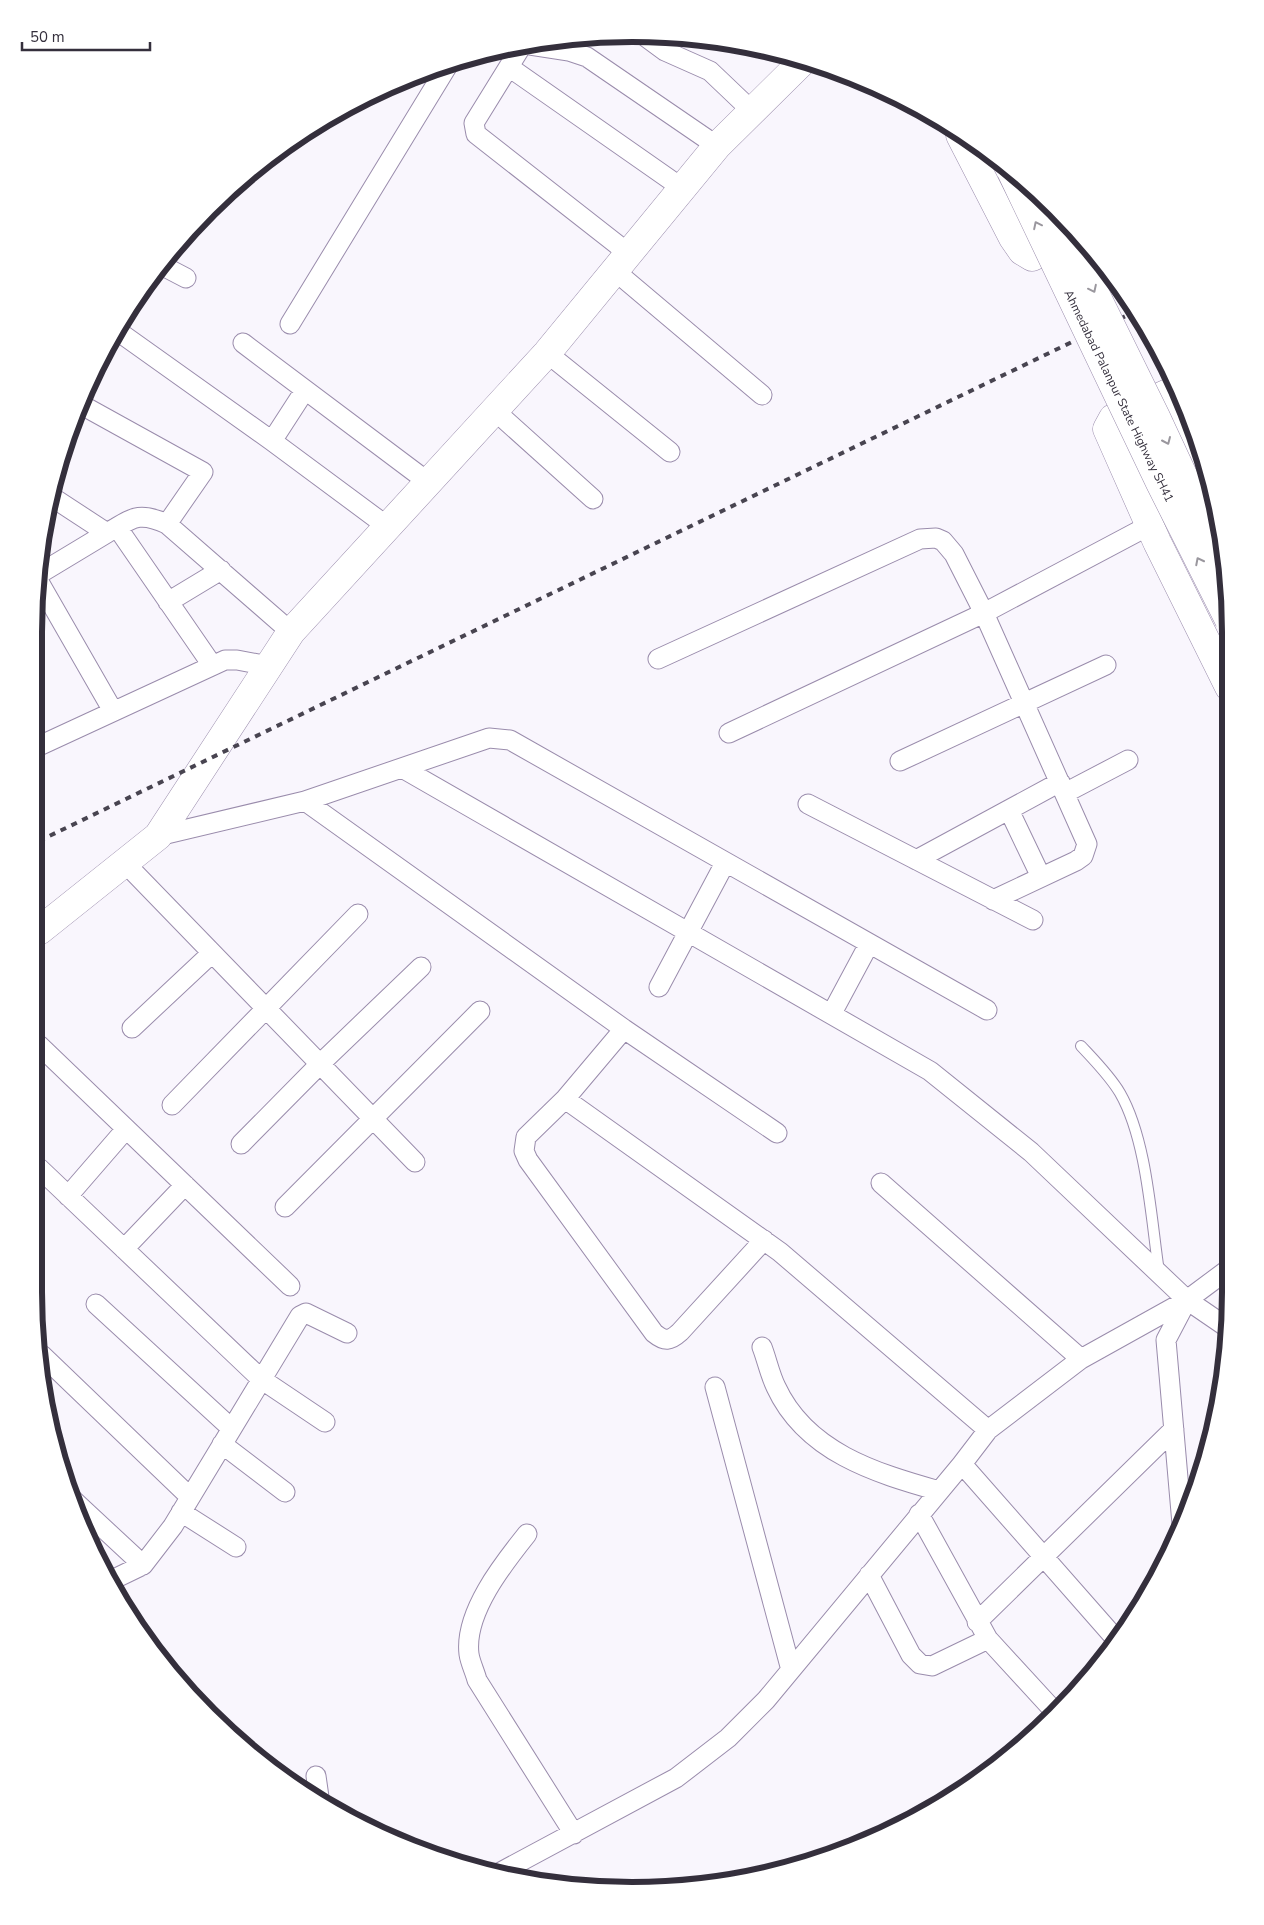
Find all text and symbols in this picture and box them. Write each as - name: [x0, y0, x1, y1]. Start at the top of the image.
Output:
- scale bar: [22, 20, 150, 52]
- text: 50 m: [30, 27, 65, 47]
- one-way arrow: [1033, 221, 1043, 230]
- one-way arrow: [1087, 284, 1097, 293]
- street label: Ahmedabad Palanpur State Highway SH41: [1060, 287, 1178, 505]
- one-way arrow: [1161, 436, 1171, 445]
- one-way arrow: [1195, 557, 1205, 566]

